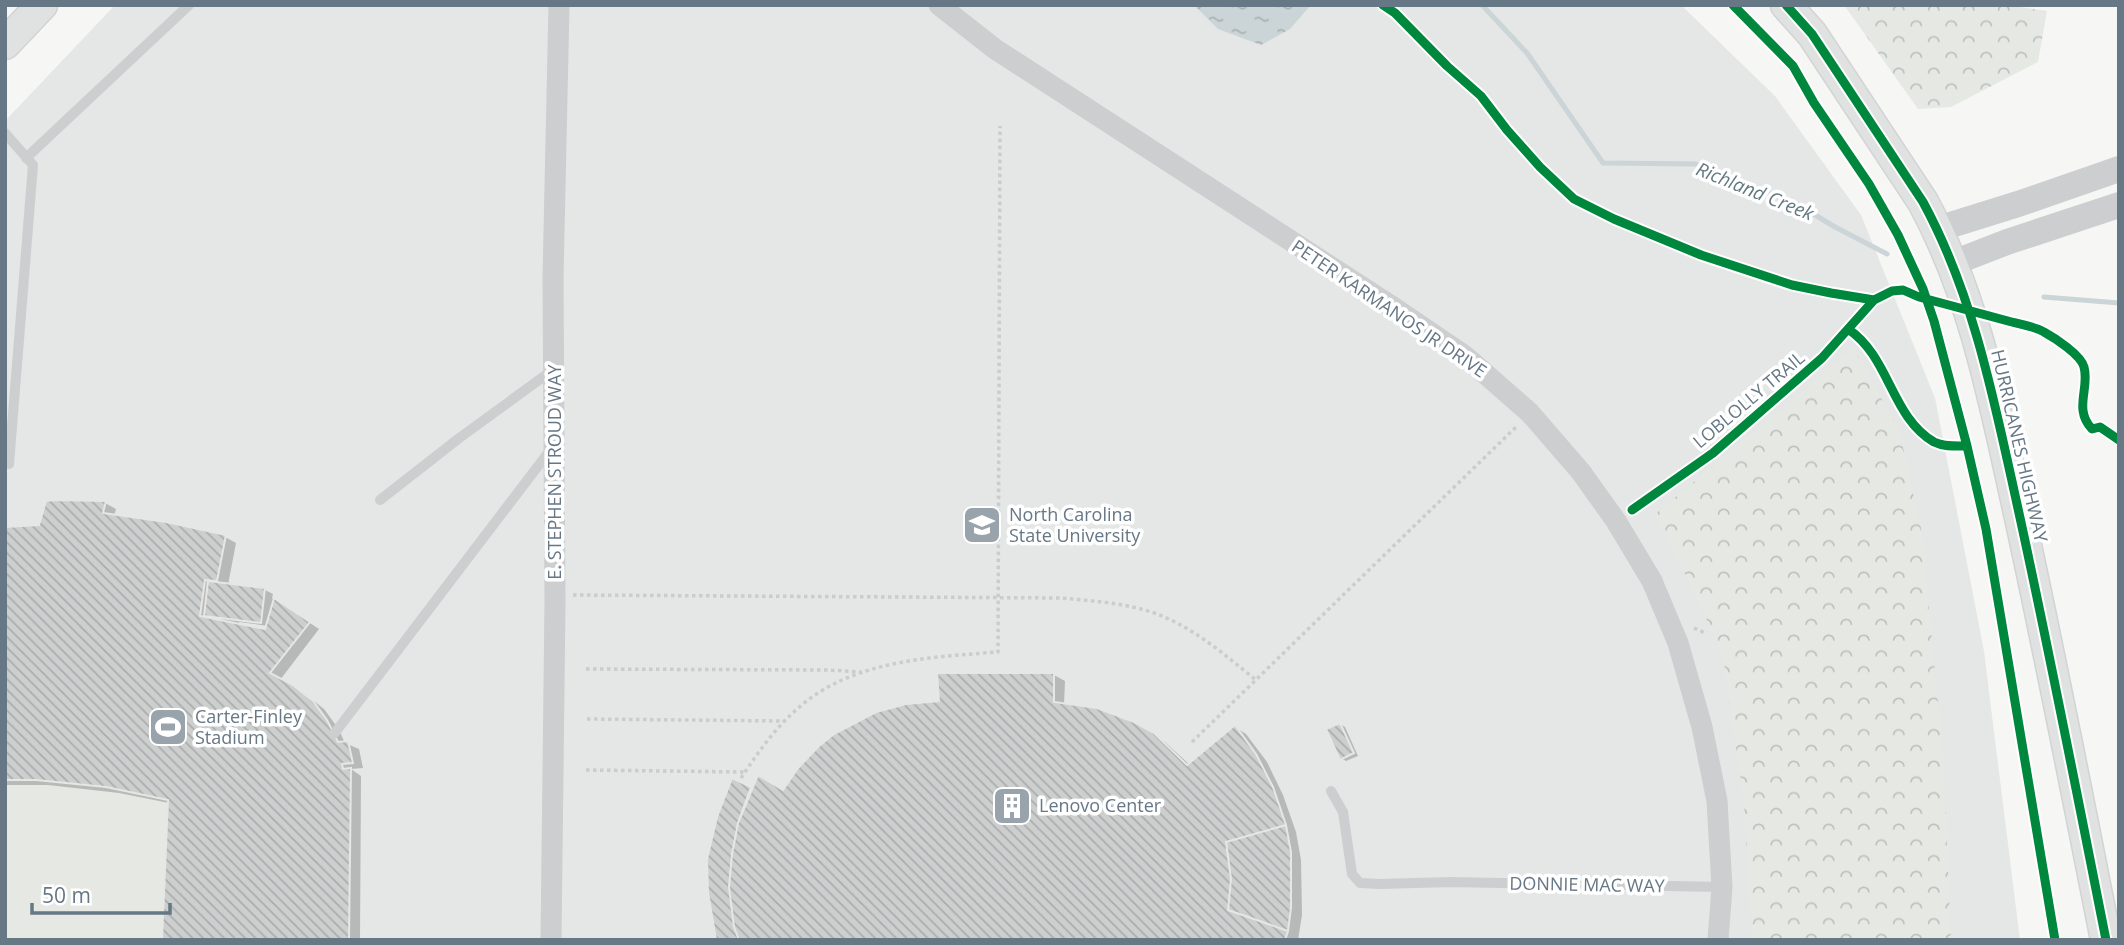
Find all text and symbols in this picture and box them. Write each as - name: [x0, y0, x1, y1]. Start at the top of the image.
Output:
- water label: Richland Creek: [1692, 156, 1818, 227]
- street label: PETER KARMANOS JR DRIVE: [1287, 234, 1492, 383]
- street label: LOBLOLLY TRAIL: [1687, 345, 1809, 453]
- street label: HURRICANES HIGHWAY: [1986, 347, 2054, 545]
- street label: E. STEPHEN STROUD WAY: [542, 363, 566, 580]
- place label: North Carolina State University: [1009, 502, 1141, 547]
- school or university icon: North Carolina State University: [961, 504, 1003, 546]
- place label: Carter-Finley Stadium: [195, 704, 303, 749]
- sports icon: Carter-Finley Stadium: [147, 706, 189, 748]
- building icon: Lenovo Center: [991, 785, 1033, 827]
- place label: Lenovo Center: [1039, 793, 1162, 817]
- street label: DONNIE MAC WAY: [1509, 871, 1666, 897]
- scale bar: [32, 872, 170, 916]
- text: 50 m: [42, 881, 91, 909]

